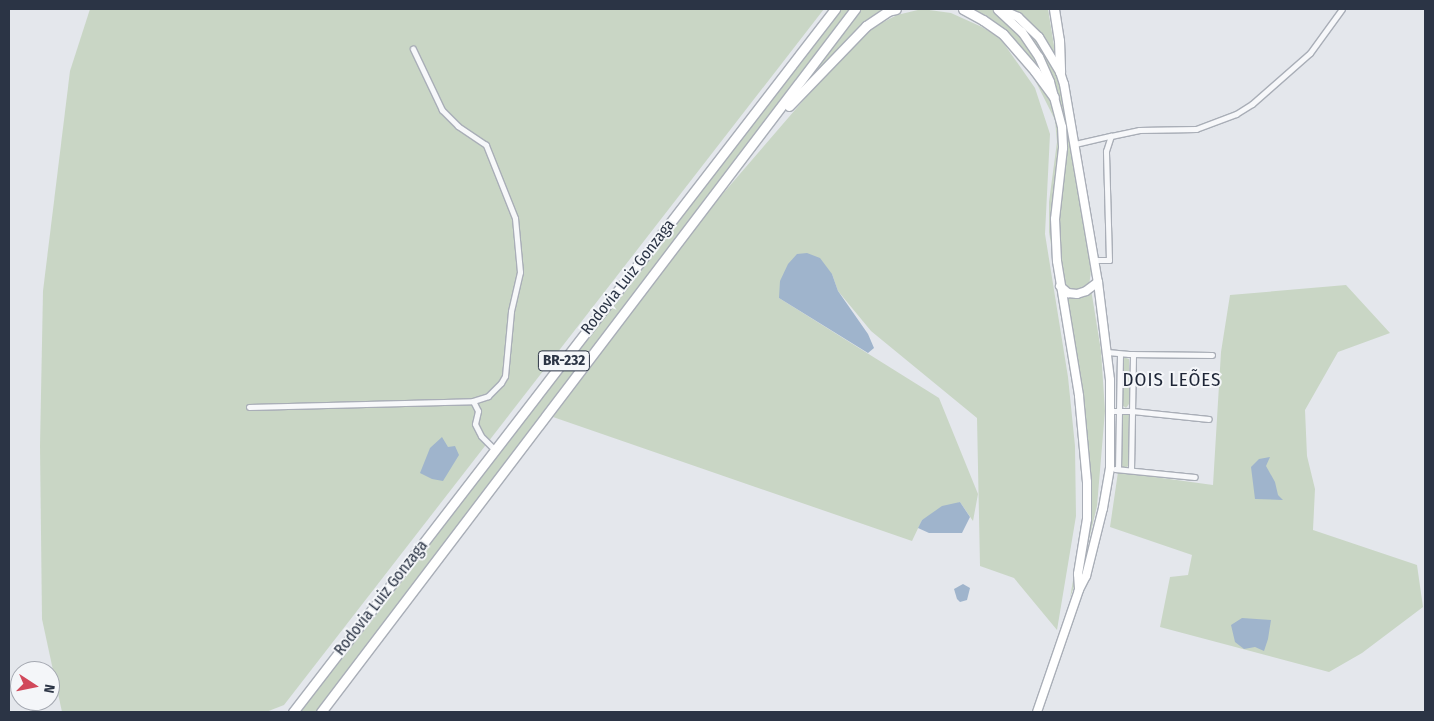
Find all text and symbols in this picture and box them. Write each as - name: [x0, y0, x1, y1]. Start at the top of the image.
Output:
- street label: Rodovia Luiz Gonzaga: [577, 216, 679, 338]
- road number: BR-232: [538, 348, 590, 374]
- district label: DOIS LEÕES: [1121, 369, 1223, 391]
- street label: Rodovia Luiz Gonzaga: [330, 537, 432, 659]
- north arrow: [10, 661, 60, 711]
- text: N: [40, 683, 58, 694]

